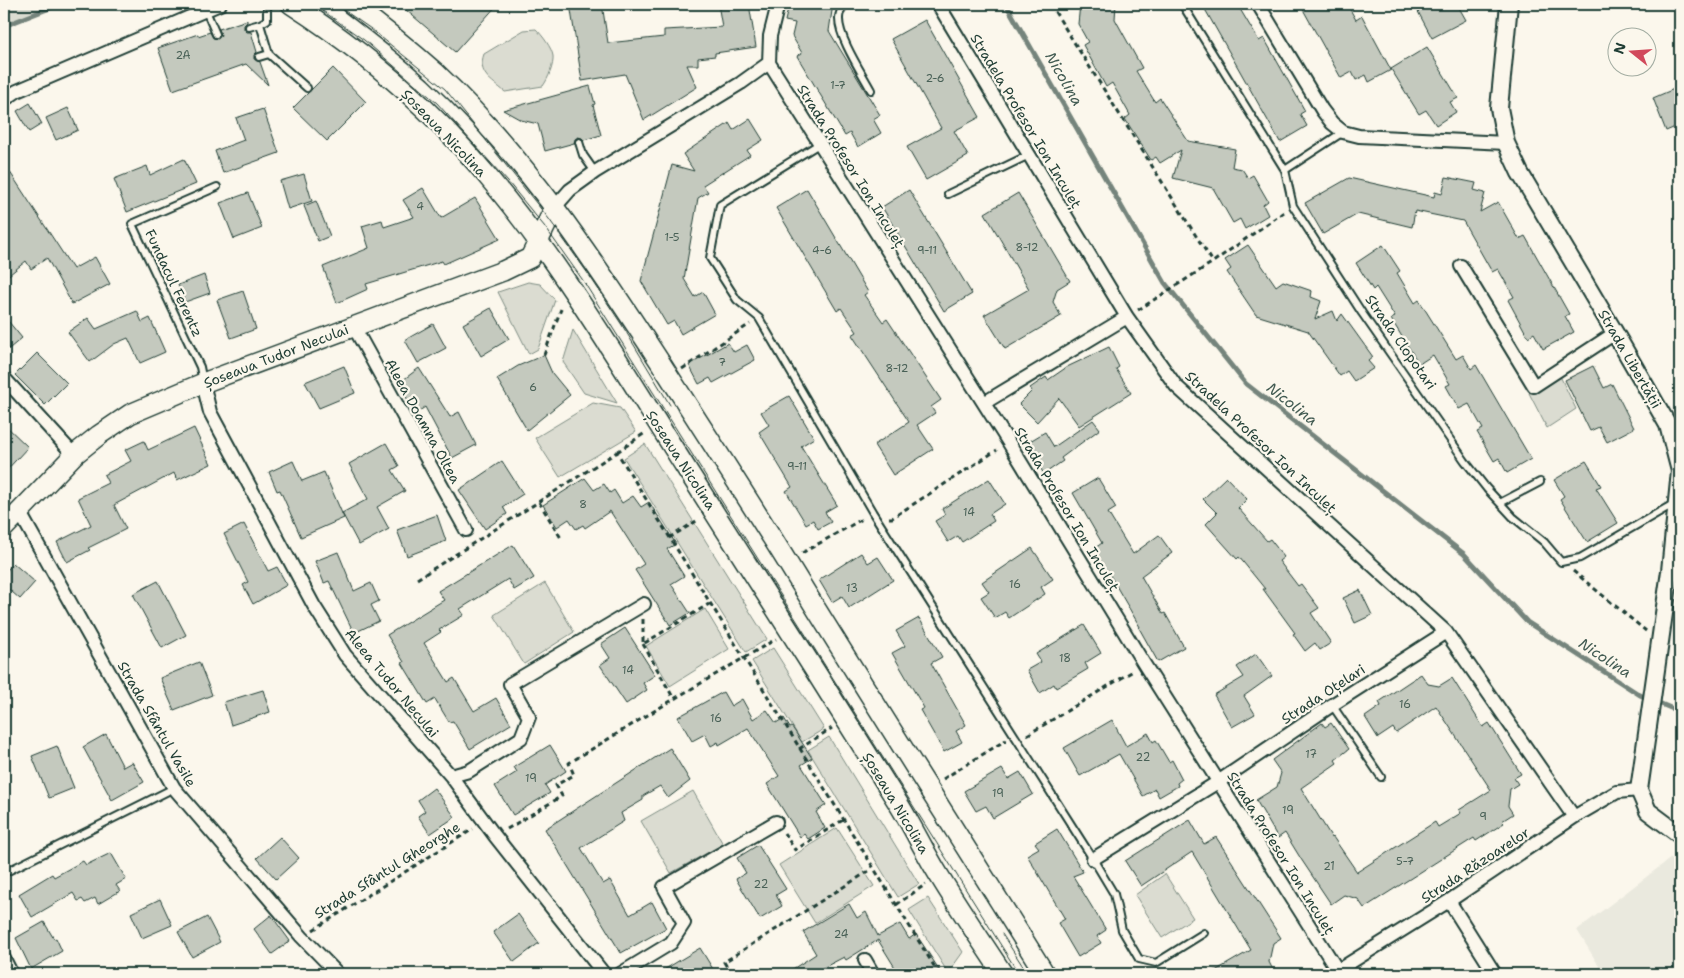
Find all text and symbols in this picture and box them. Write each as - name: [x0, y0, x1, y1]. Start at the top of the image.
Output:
- north arrow: [1606, 28, 1656, 78]
- street label: Stradela Profesor Ion Inculeț: [966, 30, 1085, 212]
- text: N: [1609, 40, 1630, 56]
- house number: 2A: [175, 48, 191, 63]
- water label: Nicolina: [1041, 48, 1087, 110]
- house number: 2-6: [925, 71, 945, 86]
- house number: 1-7: [830, 78, 846, 93]
- street label: Strada Profesor Ion Inculeț: [793, 81, 909, 251]
- street label: Șoseaua Nicolina: [397, 85, 491, 182]
- house number: 4: [416, 199, 424, 214]
- street label: Fundacul Ferentz: [141, 226, 207, 340]
- house number: 1-5: [665, 230, 680, 245]
- house number: 8-12: [1016, 240, 1038, 255]
- house number: 4-6: [812, 243, 832, 258]
- house number: 9-11: [917, 243, 937, 258]
- street label: Strada Clopotari: [1362, 291, 1440, 393]
- street label: Strada Libertății: [1593, 306, 1666, 412]
- street label: Șoseaua Tudor Neculai: [201, 320, 351, 393]
- street label: Aleea Doamna Oltea: [381, 355, 465, 487]
- house number: 7: [718, 355, 726, 370]
- house number: 8-12: [886, 361, 908, 376]
- street label: Stradela Profesor Ion Inculeț: [1181, 367, 1340, 518]
- water label: Nicolina: [1262, 378, 1322, 430]
- house number: 6: [529, 380, 537, 395]
- street label: Șoseaua Nicolina: [641, 407, 720, 514]
- street label: Strada Profesor Ion Inculeț: [1010, 423, 1123, 595]
- house number: 9-11: [787, 459, 807, 474]
- house number: 8: [579, 497, 587, 512]
- house number: 14: [963, 505, 975, 520]
- house number: 16: [1009, 577, 1021, 592]
- house number: 13: [846, 581, 858, 596]
- street label: Aleea Tudor Neculai: [341, 625, 443, 741]
- water label: Nicolina: [1575, 633, 1635, 683]
- house number: 18: [1059, 651, 1071, 666]
- street label: Strada Sfântul Vasile: [114, 658, 200, 790]
- street label: Strada Oțelari: [1278, 660, 1369, 729]
- house number: 14: [622, 663, 634, 678]
- house number: 16: [1399, 697, 1411, 712]
- house number: 16: [710, 711, 722, 726]
- house number: 17: [1305, 747, 1317, 762]
- street label: Șoseaua Nicolina: [858, 749, 933, 858]
- house number: 22: [1136, 750, 1150, 765]
- street label: Strada Profesor Ion Inculeț: [1223, 768, 1339, 938]
- house number: 19: [525, 771, 537, 786]
- house number: 19: [992, 786, 1004, 801]
- house number: 19: [1282, 803, 1294, 818]
- house number: 9: [1479, 809, 1487, 824]
- street label: Strada Sfântul Gheorghe: [311, 818, 463, 922]
- street label: Strada Răzoarelor: [1417, 823, 1533, 907]
- house number: 5-7: [1396, 854, 1414, 869]
- house number: 21: [1323, 859, 1335, 874]
- house number: 22: [754, 877, 768, 892]
- house number: 24: [834, 927, 849, 942]

